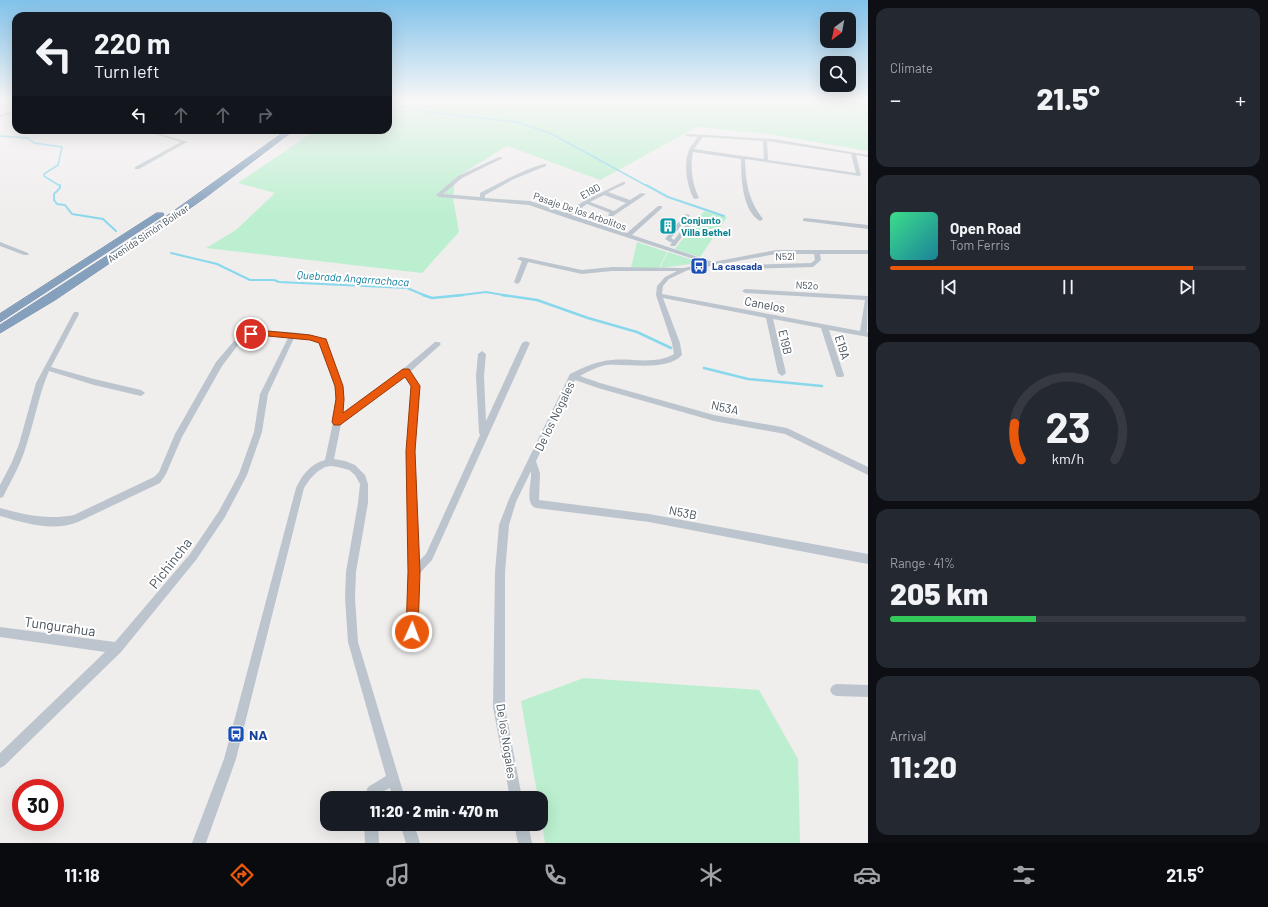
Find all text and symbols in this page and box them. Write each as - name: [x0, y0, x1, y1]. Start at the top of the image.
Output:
- north arrow: [820, 12, 856, 48]
- map controls: [820, 12, 856, 92]
- text: 220 m: [94, 26, 170, 60]
- icon: left: [28, 28, 80, 80]
- button: search: [820, 56, 856, 92]
- text: Turn left: [94, 60, 160, 82]
- text: Climate: [890, 60, 933, 76]
- text: 21.5°: [1036, 80, 1100, 116]
- text: −: [890, 86, 901, 112]
- text: +: [1235, 86, 1246, 112]
- icon: left: [128, 104, 150, 126]
- icon: ahead: [170, 104, 192, 126]
- icon: ahead: [212, 104, 234, 126]
- icon: right: [254, 104, 276, 126]
- street label: E19D: [578, 181, 602, 201]
- street label: Pasaje De los Arbolitos: [532, 189, 628, 233]
- street label: Avenida Simón Bolívar: [105, 201, 191, 265]
- place label: Conjunto Villa Bethel: [681, 214, 731, 238]
- building icon: Conjunto Villa Bethel: [658, 216, 678, 236]
- text: Open Road: [950, 219, 1021, 237]
- text: Tom Ferris: [950, 237, 1010, 253]
- street label: N52l: [775, 250, 795, 262]
- bus stop icon: La cascada: [689, 256, 709, 276]
- place label: La cascada: [712, 260, 762, 272]
- water label: Quebrada Angarrachaca: [296, 268, 410, 288]
- icon: previous: [938, 276, 960, 298]
- icon: pause: [1057, 276, 1079, 298]
- icon: next: [1176, 276, 1198, 298]
- street label: N52o: [795, 278, 819, 292]
- street label: Canelos: [743, 293, 787, 315]
- pin: [234, 317, 268, 351]
- icon: arrive: [240, 323, 262, 345]
- street label: E19B: [776, 328, 796, 356]
- street label: E19A: [832, 333, 854, 361]
- street label: De los Nogales: [531, 379, 577, 453]
- street label: N53A: [710, 397, 740, 417]
- text: 23: [1045, 400, 1091, 450]
- text: km/h: [1052, 449, 1084, 466]
- street label: N53B: [668, 502, 698, 522]
- street label: Pichincha: [145, 534, 195, 592]
- text: Range · 41%: [890, 555, 955, 571]
- text: 205 km: [890, 575, 988, 611]
- position arrow: [391, 611, 433, 653]
- street label: Tungurahua: [23, 613, 97, 639]
- street label: De los Nogales: [494, 703, 520, 780]
- bus stop icon: NA: [226, 724, 246, 744]
- place label: NA: [249, 726, 268, 743]
- text: Arrival: [890, 728, 926, 744]
- text: 11:20: [890, 748, 957, 784]
- speed limit sign: 30: [12, 779, 64, 831]
- text: 11:20 · 2 min · 470 m: [370, 802, 498, 820]
- icon: directions: [228, 861, 256, 889]
- icon: music: [384, 861, 412, 889]
- icon: phone: [541, 861, 569, 889]
- icon: climate: [697, 861, 725, 889]
- icon: car: [853, 861, 881, 889]
- icon: filters: [1010, 861, 1038, 889]
- text: 11:18: [64, 864, 100, 886]
- text: 21.5°: [1166, 864, 1204, 886]

